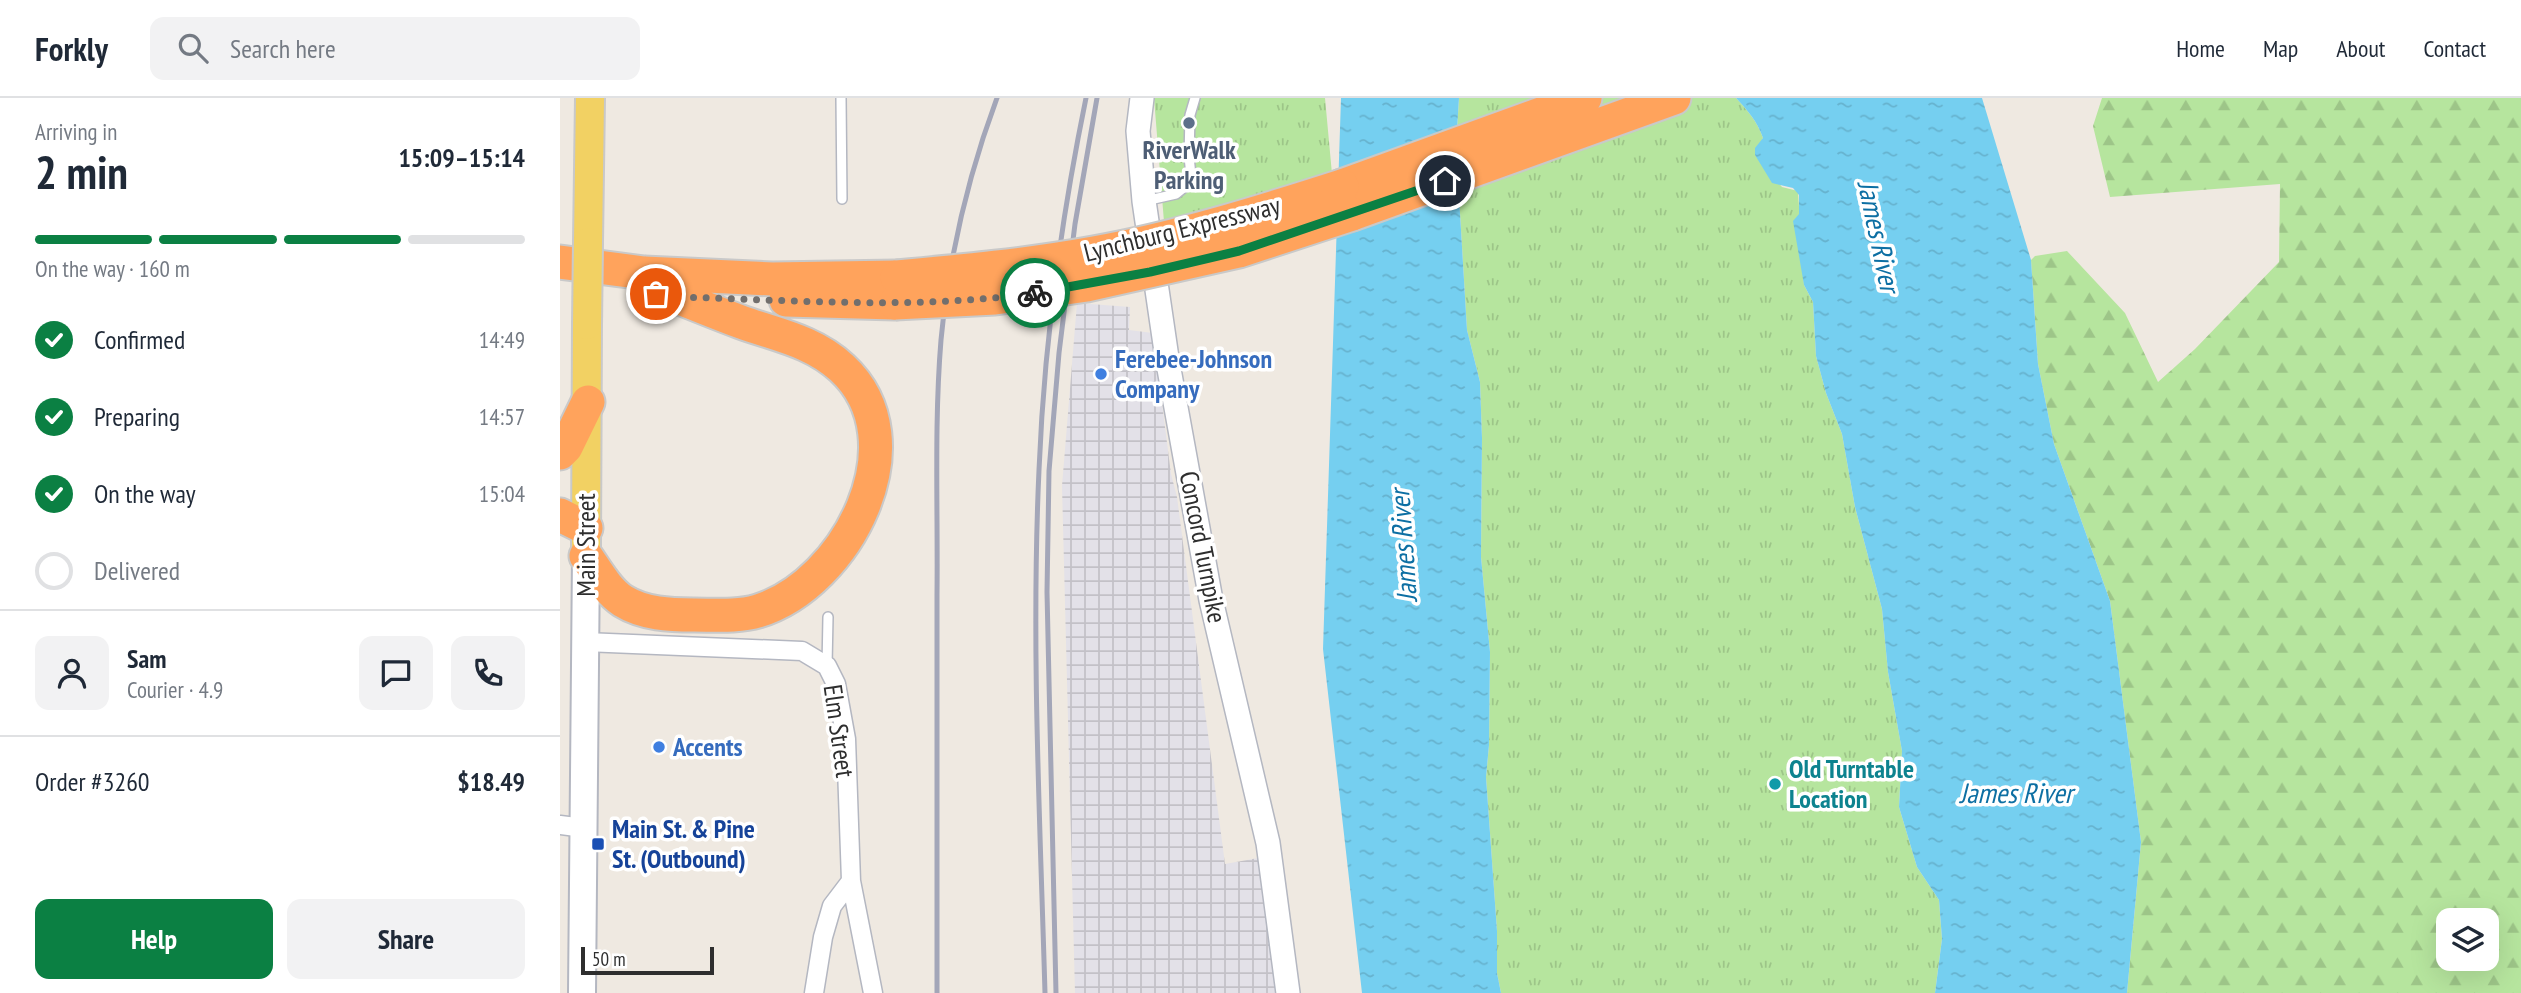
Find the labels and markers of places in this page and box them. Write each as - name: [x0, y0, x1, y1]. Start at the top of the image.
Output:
- marker: RiverWalk Parking: [1181, 115, 1197, 131]
- place label: RiverWalk Parking: [1142, 133, 1236, 196]
- pin: [1415, 151, 1475, 211]
- pin: [626, 264, 686, 324]
- place label: Ferebee-Johnson Company: [1115, 342, 1272, 405]
- marker: Ferebee-Johnson Company: [1093, 366, 1109, 382]
- place label: Accents: [672, 730, 743, 763]
- marker: Accents: [651, 739, 667, 755]
- place label: Old Turntable Location: [1789, 752, 1914, 815]
- marker: Old Turntable Location: [1767, 776, 1783, 792]
- place label: Main St. & Pine St. (Outbound): [612, 812, 755, 875]
- marker: Main St. & Pine St. (Outbound): [590, 836, 606, 852]

